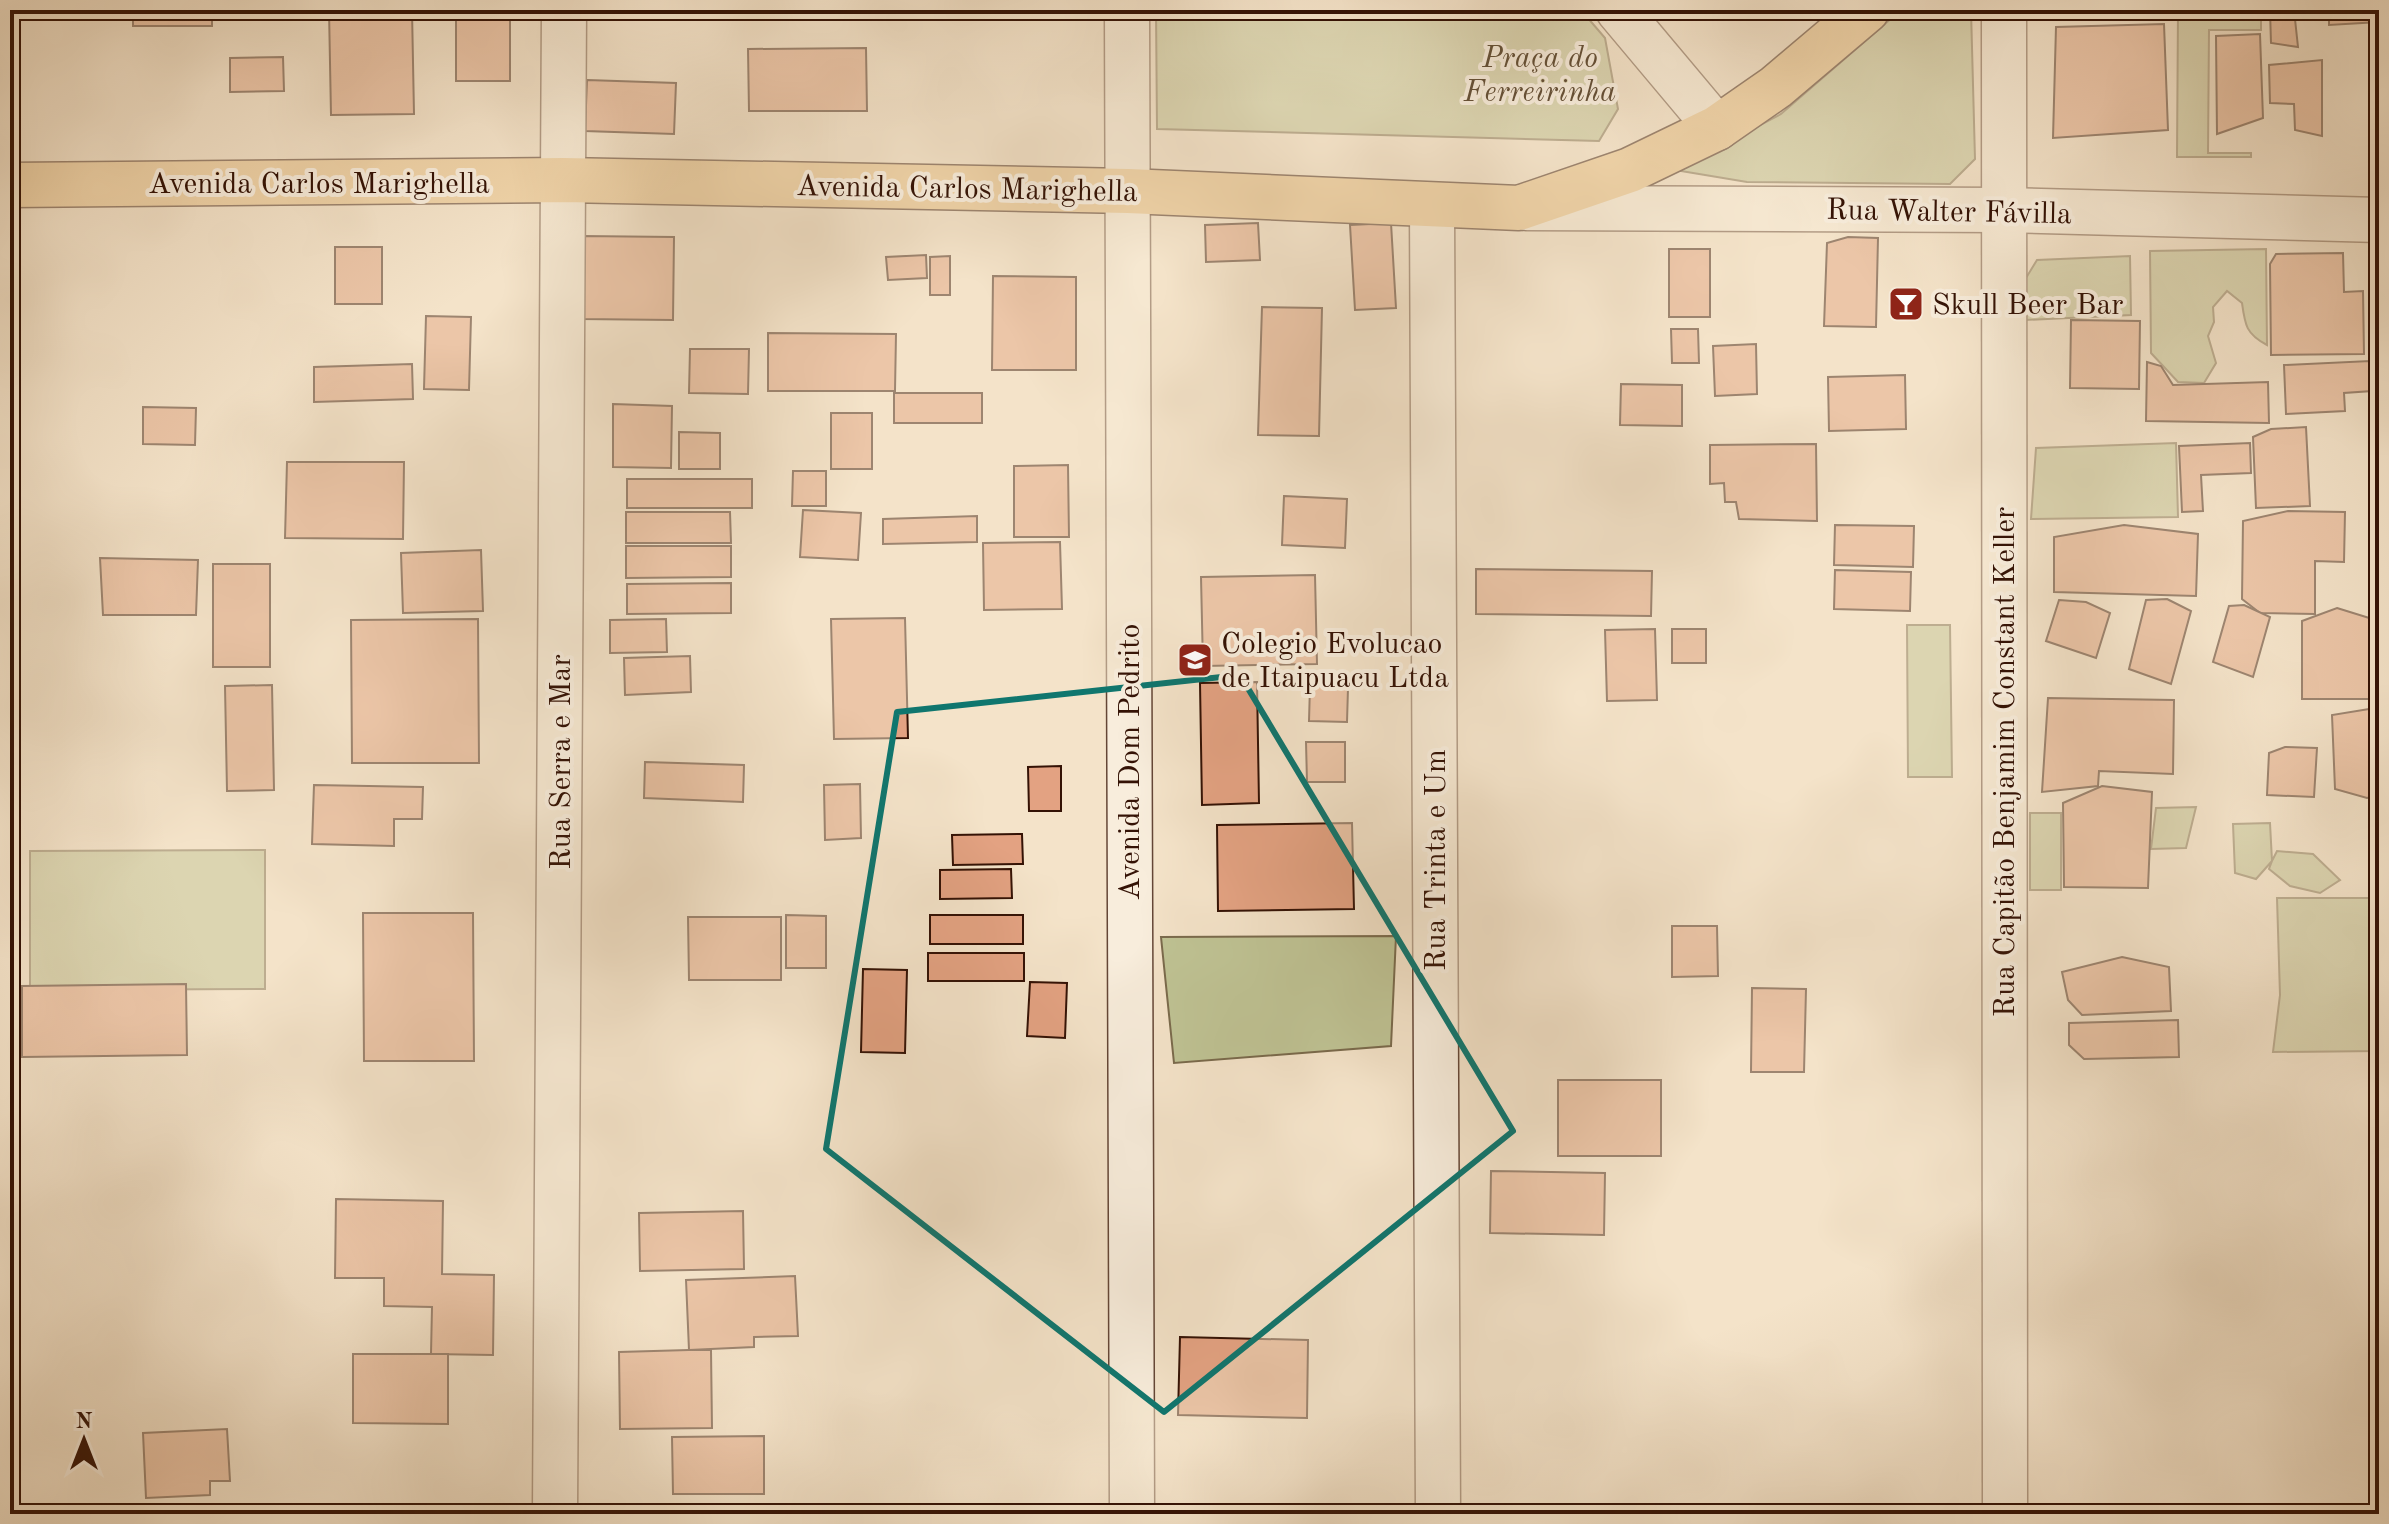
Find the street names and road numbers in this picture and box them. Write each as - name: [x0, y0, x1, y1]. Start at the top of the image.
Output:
- street label: Avenida Carlos Marighella: [148, 170, 490, 200]
- street label: Avenida Carlos Marighella: [796, 172, 1138, 208]
- street label: Rua Walter Fávilla: [1826, 196, 2072, 230]
- street label: Rua Capitão Benjamim Constant Keller: [1991, 507, 2021, 1017]
- street label: Avenida Dom Pedrito: [1116, 623, 1146, 901]
- street label: Rua Serra e Mar: [547, 654, 577, 870]
- street label: Rua Trinta e Um: [1422, 749, 1452, 971]

